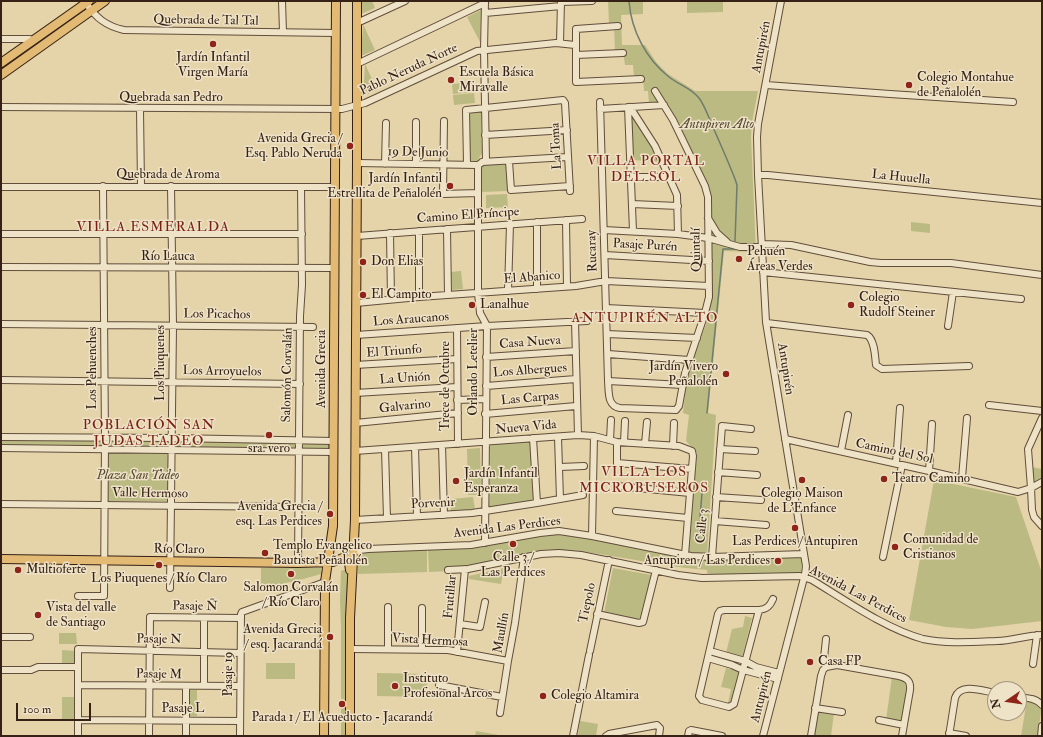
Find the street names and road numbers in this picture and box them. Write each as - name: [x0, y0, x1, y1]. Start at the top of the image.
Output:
- street label: Quebrada de Tal Tal: [153, 12, 259, 30]
- street label: Antupirén: [749, 20, 775, 74]
- street label: Pablo Neruda Norte: [358, 41, 460, 99]
- street label: Quebrada san Pedro: [119, 90, 223, 106]
- street label: La Toma: [548, 122, 566, 170]
- street label: 19 De Junio: [387, 145, 449, 161]
- street label: Quebrada de Aroma: [116, 167, 220, 183]
- street label: La Huuella: [871, 167, 931, 189]
- street label: Camino El Príncipe: [416, 205, 520, 227]
- street label: Quintalí: [689, 228, 705, 272]
- street label: Rucaray: [584, 230, 602, 272]
- street label: Pasaje Purén: [612, 237, 678, 255]
- street label: Río Lauca: [141, 249, 195, 265]
- street label: El Abanico: [503, 268, 561, 288]
- street label: Los Picachos: [183, 307, 251, 323]
- street label: Los Araucanos: [373, 310, 449, 330]
- street label: Los Piuquenes: [153, 325, 169, 401]
- street label: Los Pehuenches: [85, 326, 101, 410]
- street label: Salomón Corvalán: [279, 327, 297, 423]
- street label: Orlando Letelier: [466, 328, 482, 416]
- street label: Avenida Grecia: [314, 330, 330, 408]
- street label: Casa Nueva: [499, 333, 561, 353]
- street label: Trece de Octubre: [438, 341, 454, 431]
- street label: El Triunfo: [366, 342, 422, 362]
- street label: Antupirén: [773, 342, 797, 396]
- street label: Los Albergues: [492, 361, 568, 381]
- street label: Los Arroyuelos: [182, 364, 262, 380]
- street label: La Unión: [379, 369, 431, 389]
- street label: Las Carpas: [500, 389, 560, 409]
- street label: Galvarino: [378, 397, 432, 417]
- street label: Nueva Vida: [495, 418, 557, 438]
- street label: Camino del Sol: [854, 436, 934, 468]
- street label: Valle Hermoso: [112, 486, 188, 502]
- street label: Porvenir: [410, 495, 456, 513]
- street label: Calle 3: [694, 508, 712, 544]
- street label: Avenida Las Perdices: [453, 514, 561, 542]
- street label: Río Claro: [153, 542, 205, 558]
- street label: Avenida Las Perdices: [807, 563, 909, 627]
- street label: Frutillar: [441, 574, 461, 620]
- street label: Tiepolo: [576, 582, 600, 624]
- street label: Pasaje Ñ: [172, 599, 218, 615]
- street label: Maullín: [491, 611, 513, 655]
- street label: Vista Hermosa: [392, 631, 468, 651]
- street label: Pasaje N: [136, 632, 182, 648]
- street label: Pasaje 19: [221, 652, 237, 696]
- street label: Pasaje M: [136, 667, 182, 683]
- street label: Antupirén: [748, 670, 776, 724]
- street label: Pasaje L: [161, 701, 205, 717]

